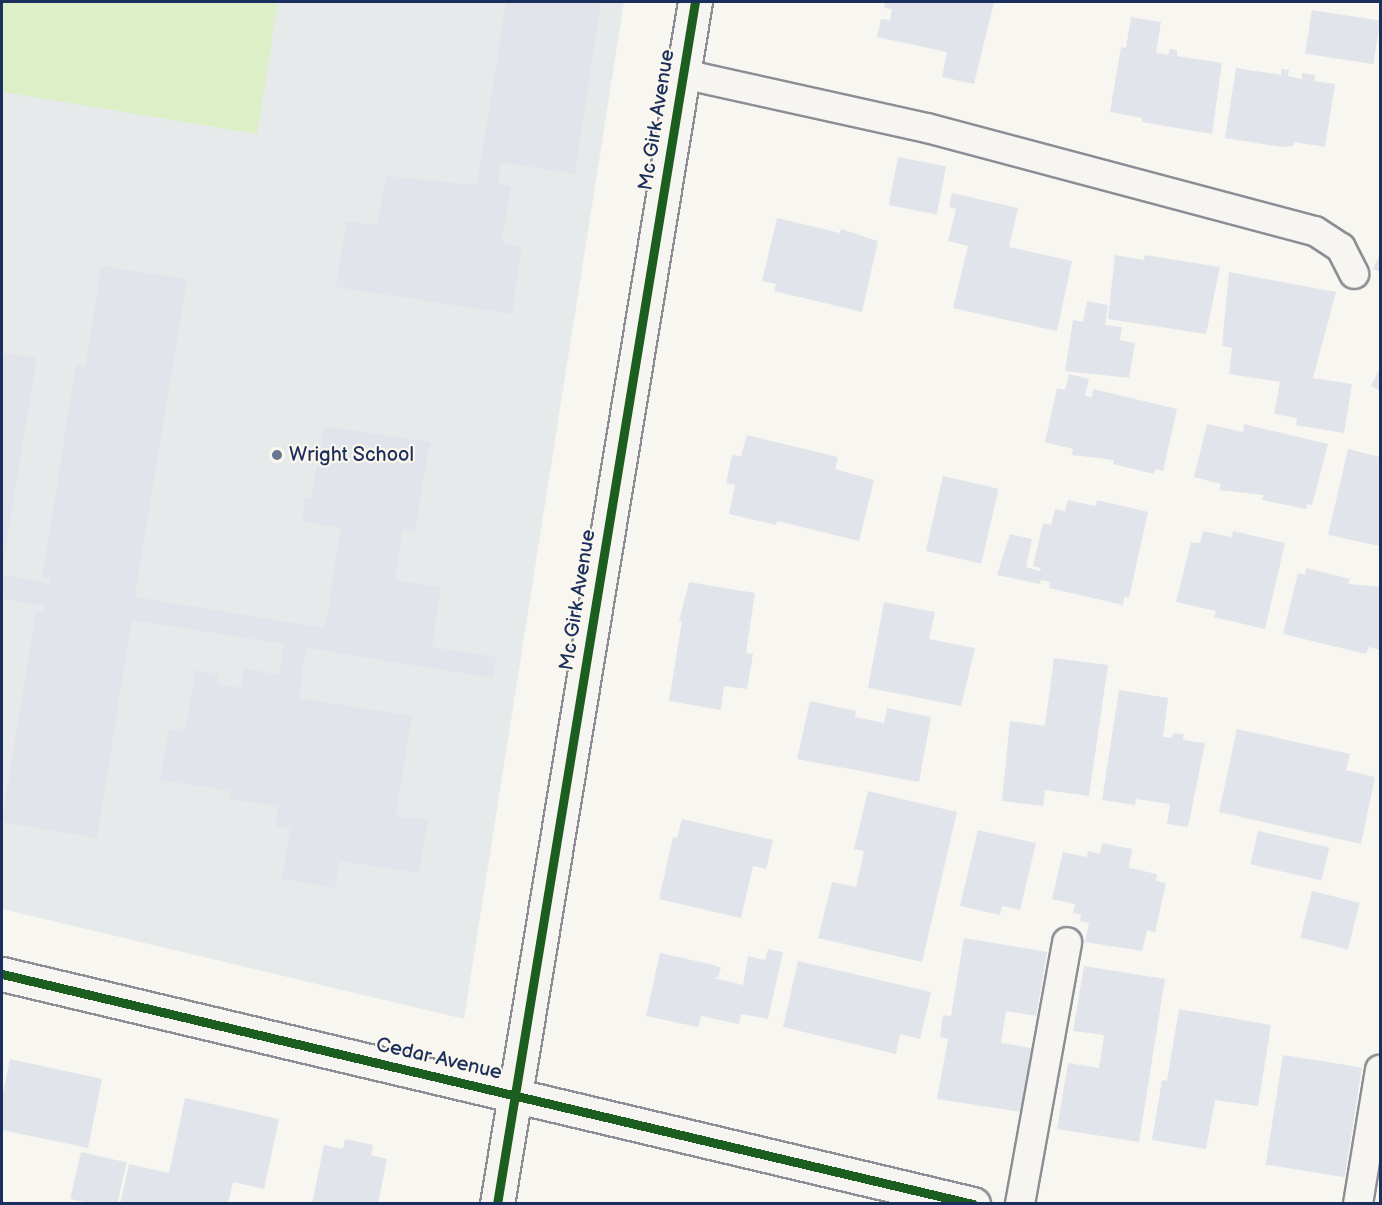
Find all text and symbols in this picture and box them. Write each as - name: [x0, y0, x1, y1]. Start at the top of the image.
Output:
- street label: Mc Girk Avenue: [634, 48, 680, 192]
- place label: Wright School: [289, 443, 414, 467]
- marker: Wright School: [270, 448, 284, 462]
- street label: Mc Girk Avenue: [555, 528, 601, 672]
- street label: Cedar Avenue: [374, 1033, 504, 1085]

